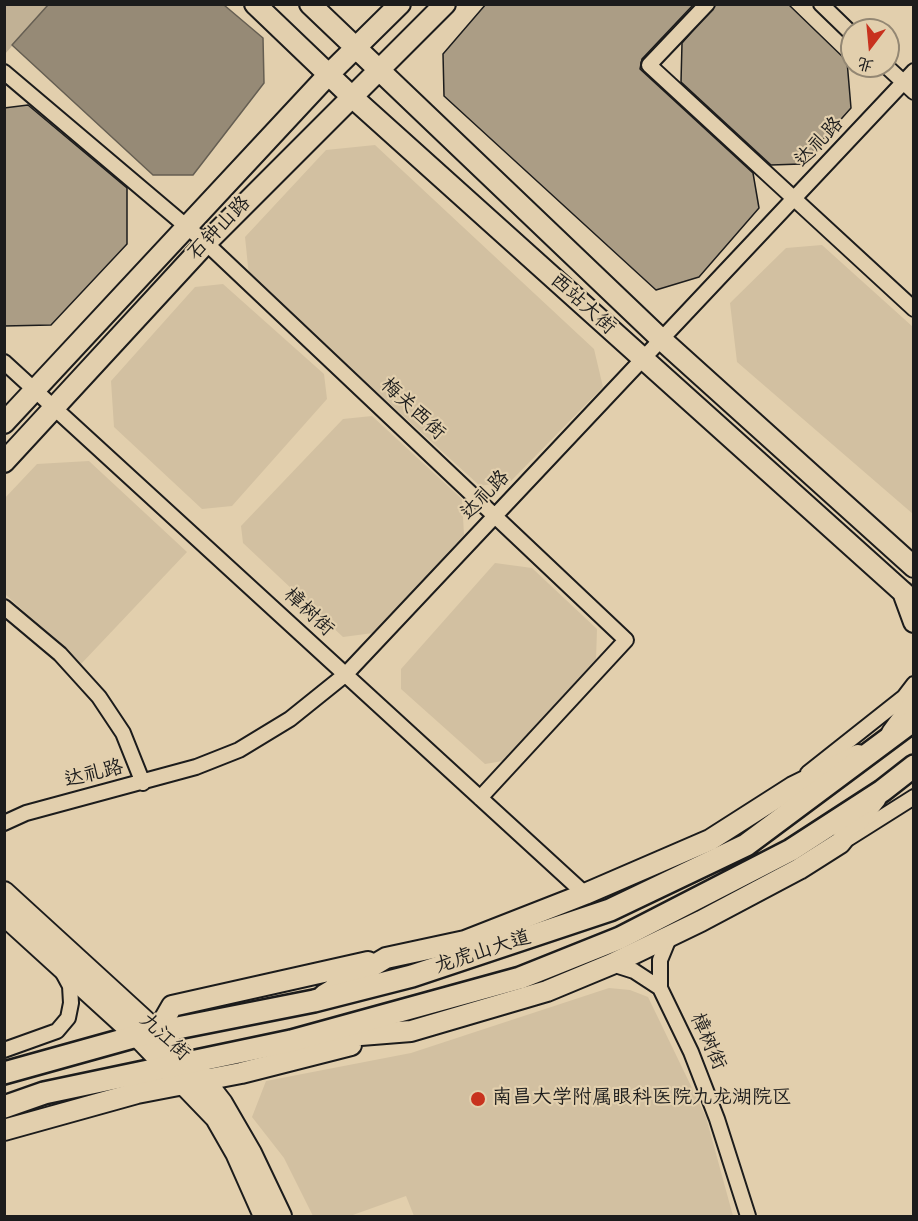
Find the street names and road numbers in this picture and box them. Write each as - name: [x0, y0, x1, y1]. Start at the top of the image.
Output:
- street label: 达礼路: [791, 113, 849, 173]
- street label: 石钟山路: [184, 192, 256, 266]
- street label: 西站大街: [544, 269, 620, 341]
- street label: 梅关西街: [375, 374, 449, 446]
- street label: 达礼路: [457, 466, 515, 526]
- street label: 樟树街: [278, 584, 338, 642]
- street label: 达礼路: [62, 756, 126, 794]
- street label: 龙虎山大道: [432, 926, 534, 980]
- street label: 九江街: [134, 1009, 194, 1067]
- street label: 樟树街: [684, 1010, 730, 1074]

